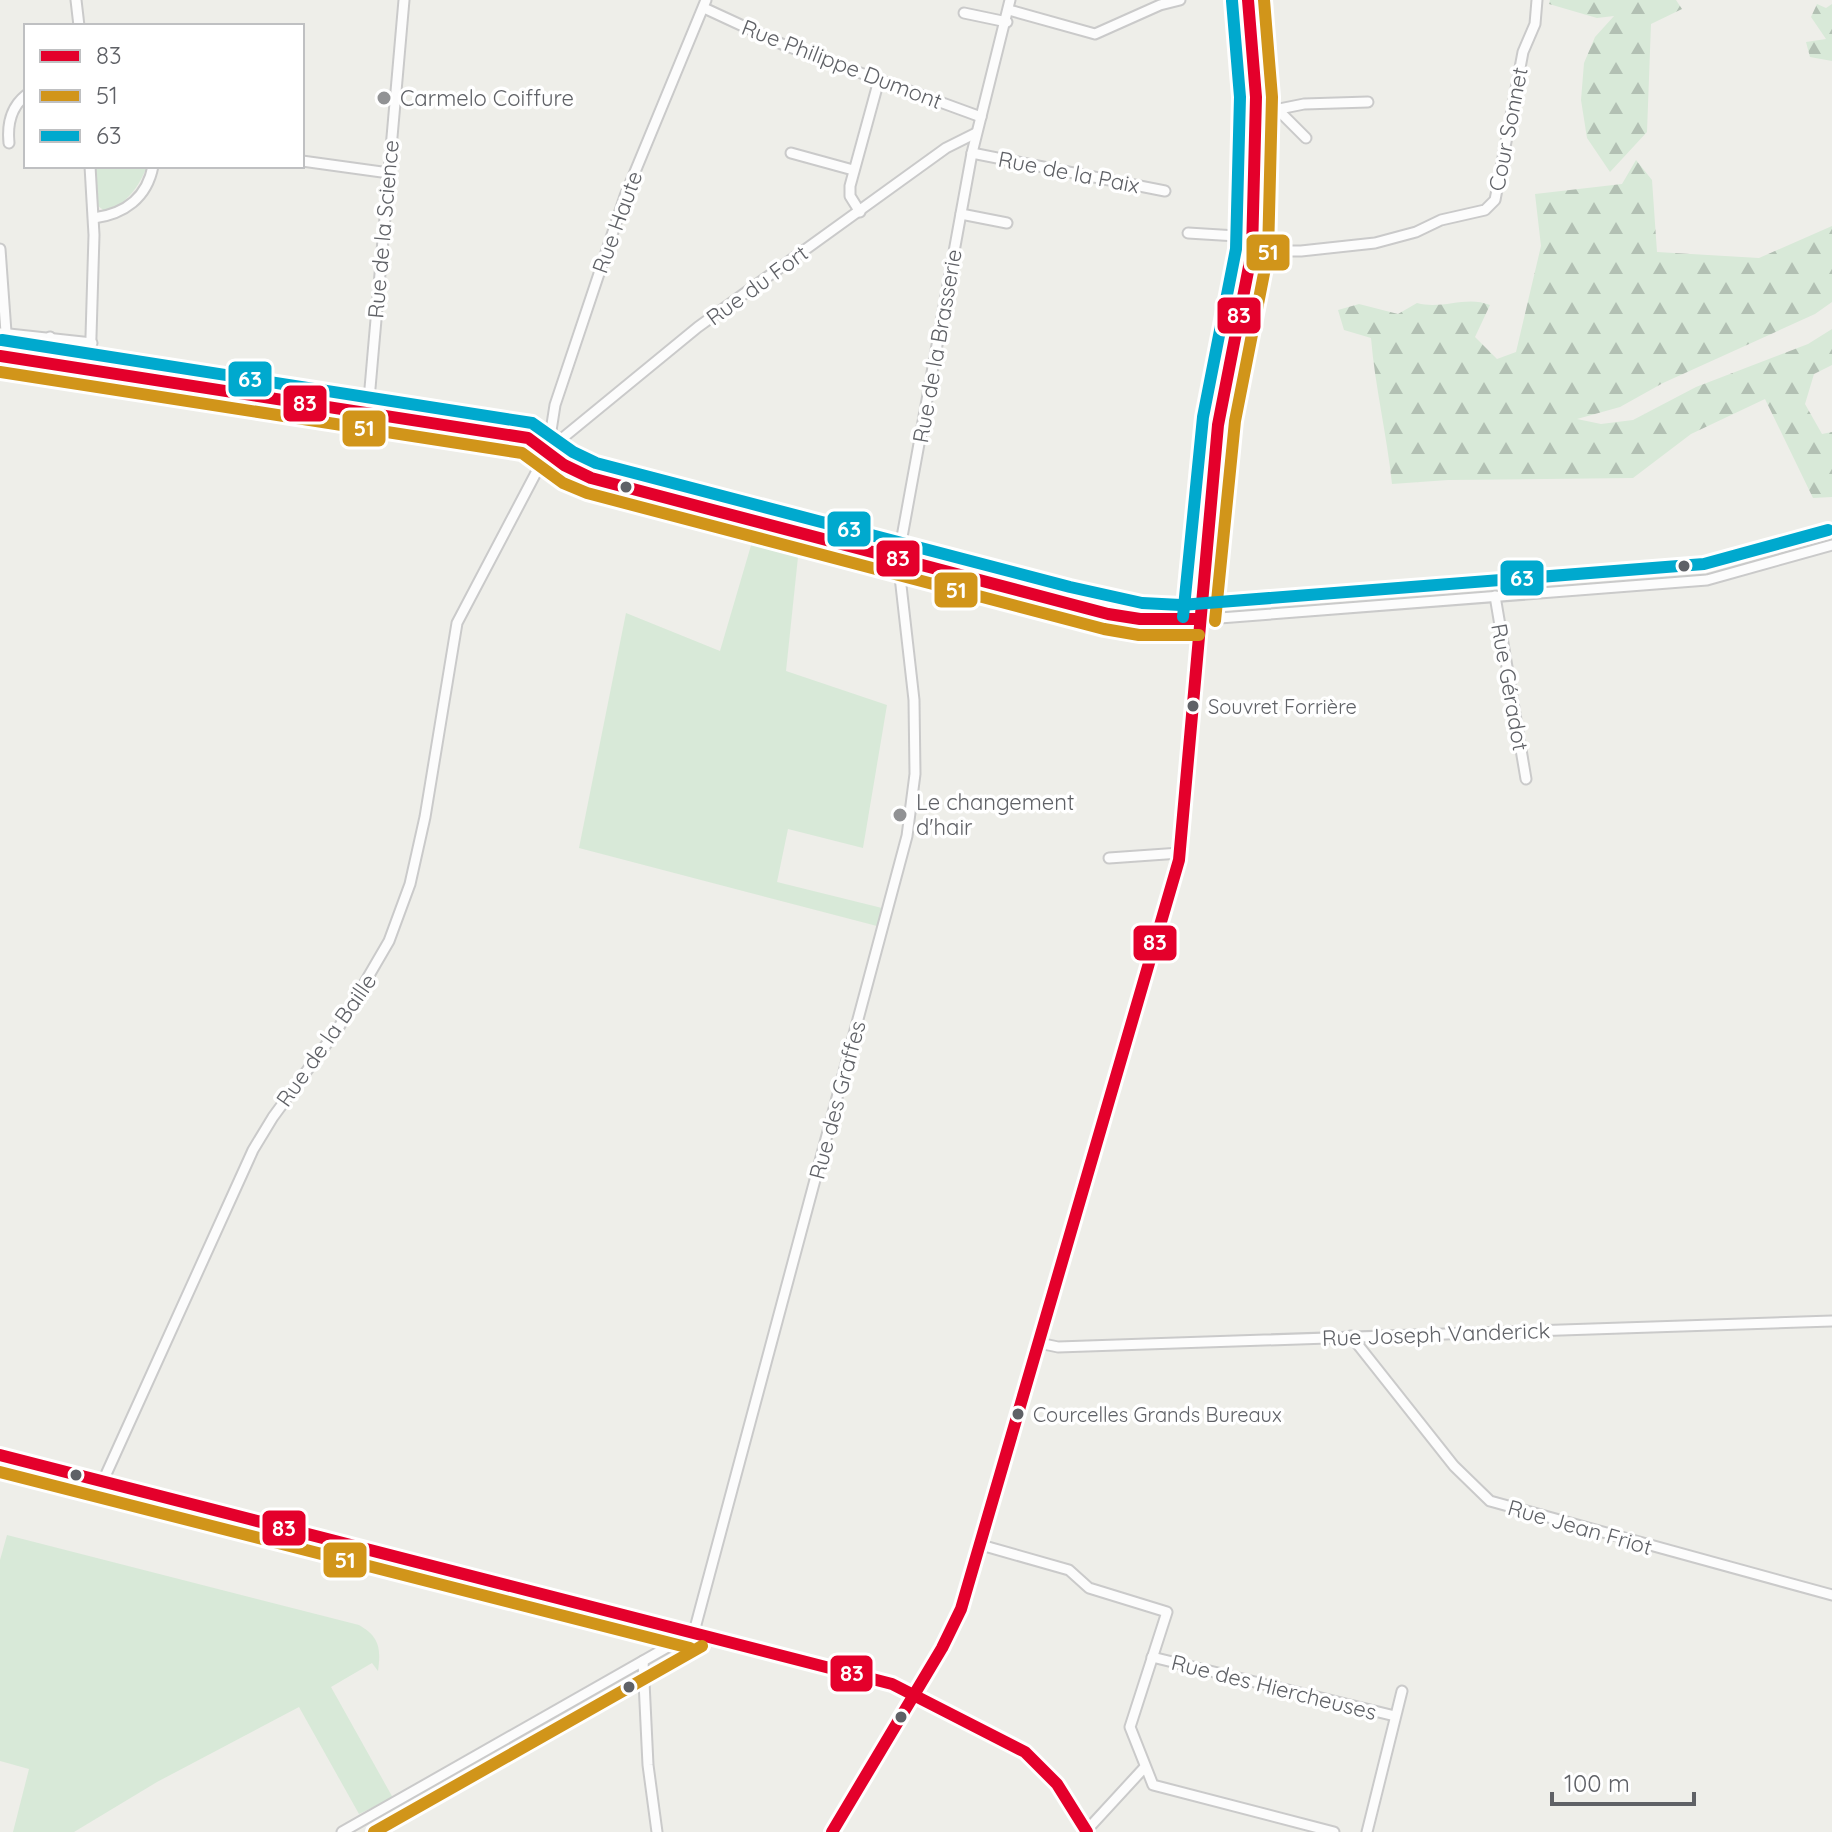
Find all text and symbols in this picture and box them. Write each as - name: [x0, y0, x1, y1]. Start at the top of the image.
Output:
- street label: Rue Philippe Dumont: [738, 13, 946, 115]
- legend: [24, 24, 304, 168]
- text: 83: [96, 40, 122, 70]
- street label: Cour Sonnet: [1482, 65, 1534, 193]
- text: 51: [96, 80, 118, 110]
- place label: Carmelo Coiffure: [400, 84, 574, 112]
- marker: Carmelo Coiffure: [375, 89, 393, 107]
- text: 63: [96, 120, 122, 150]
- street label: Rue de la Science: [361, 139, 405, 319]
- street label: Rue de la Paix: [996, 145, 1142, 199]
- street label: Rue Haute: [586, 167, 648, 277]
- line badge: 51: [1245, 233, 1291, 272]
- text: 51: [1257, 238, 1279, 266]
- street label: Rue du Fort: [701, 239, 813, 331]
- street label: Rue de la Brasserie: [906, 247, 968, 445]
- line badge: 83: [1216, 296, 1262, 335]
- text: 83: [1227, 301, 1251, 329]
- line badge: 63: [227, 360, 273, 398]
- text: 63: [238, 365, 262, 393]
- line badge: 83: [282, 384, 328, 423]
- text: 83: [293, 389, 317, 417]
- line badge: 51: [341, 409, 387, 448]
- text: 51: [353, 414, 375, 442]
- unlabelled marker: [618, 479, 634, 495]
- line badge: 63: [826, 510, 872, 548]
- text: 63: [837, 515, 861, 543]
- line badge: 83: [875, 539, 921, 578]
- text: 83: [886, 544, 910, 572]
- unlabelled marker: [1676, 558, 1692, 574]
- line badge: 63: [1499, 559, 1545, 597]
- text: 63: [1510, 564, 1534, 592]
- line badge: 51: [933, 571, 979, 609]
- text: 51: [945, 576, 967, 604]
- street label: Rue Géradot: [1485, 621, 1535, 753]
- place label: Souvret Forrière: [1208, 694, 1357, 719]
- marker: Souvret Forrière: [1185, 698, 1201, 714]
- place label: Le changement d'hair: [916, 788, 1074, 841]
- marker: Le changement d'hair: [891, 806, 909, 824]
- line badge: 83: [1132, 924, 1178, 962]
- text: 83: [1143, 928, 1167, 956]
- street label: Rue de la Baille: [270, 968, 382, 1112]
- street label: Rue des Graffes: [802, 1018, 872, 1182]
- street label: Rue Joseph Vanderick: [1321, 1316, 1551, 1352]
- place label: Courcelles Grands Bureaux: [1033, 1402, 1282, 1427]
- marker: Courcelles Grands Bureaux: [1010, 1406, 1026, 1422]
- unlabelled marker: [68, 1467, 84, 1483]
- street label: Rue Jean Friot: [1505, 1493, 1655, 1561]
- line badge: 83: [261, 1509, 307, 1547]
- text: 83: [272, 1514, 296, 1542]
- line badge: 51: [322, 1541, 368, 1579]
- text: 51: [334, 1546, 356, 1574]
- street label: Rue des Hiercheuses: [1169, 1648, 1379, 1726]
- line badge: 83: [829, 1654, 874, 1693]
- text: 83: [840, 1659, 864, 1687]
- unlabelled marker: [621, 1679, 637, 1695]
- unlabelled marker: [893, 1709, 909, 1725]
- scale bar: [1552, 1756, 1694, 1806]
- text: 100 m: [1564, 1768, 1630, 1798]

